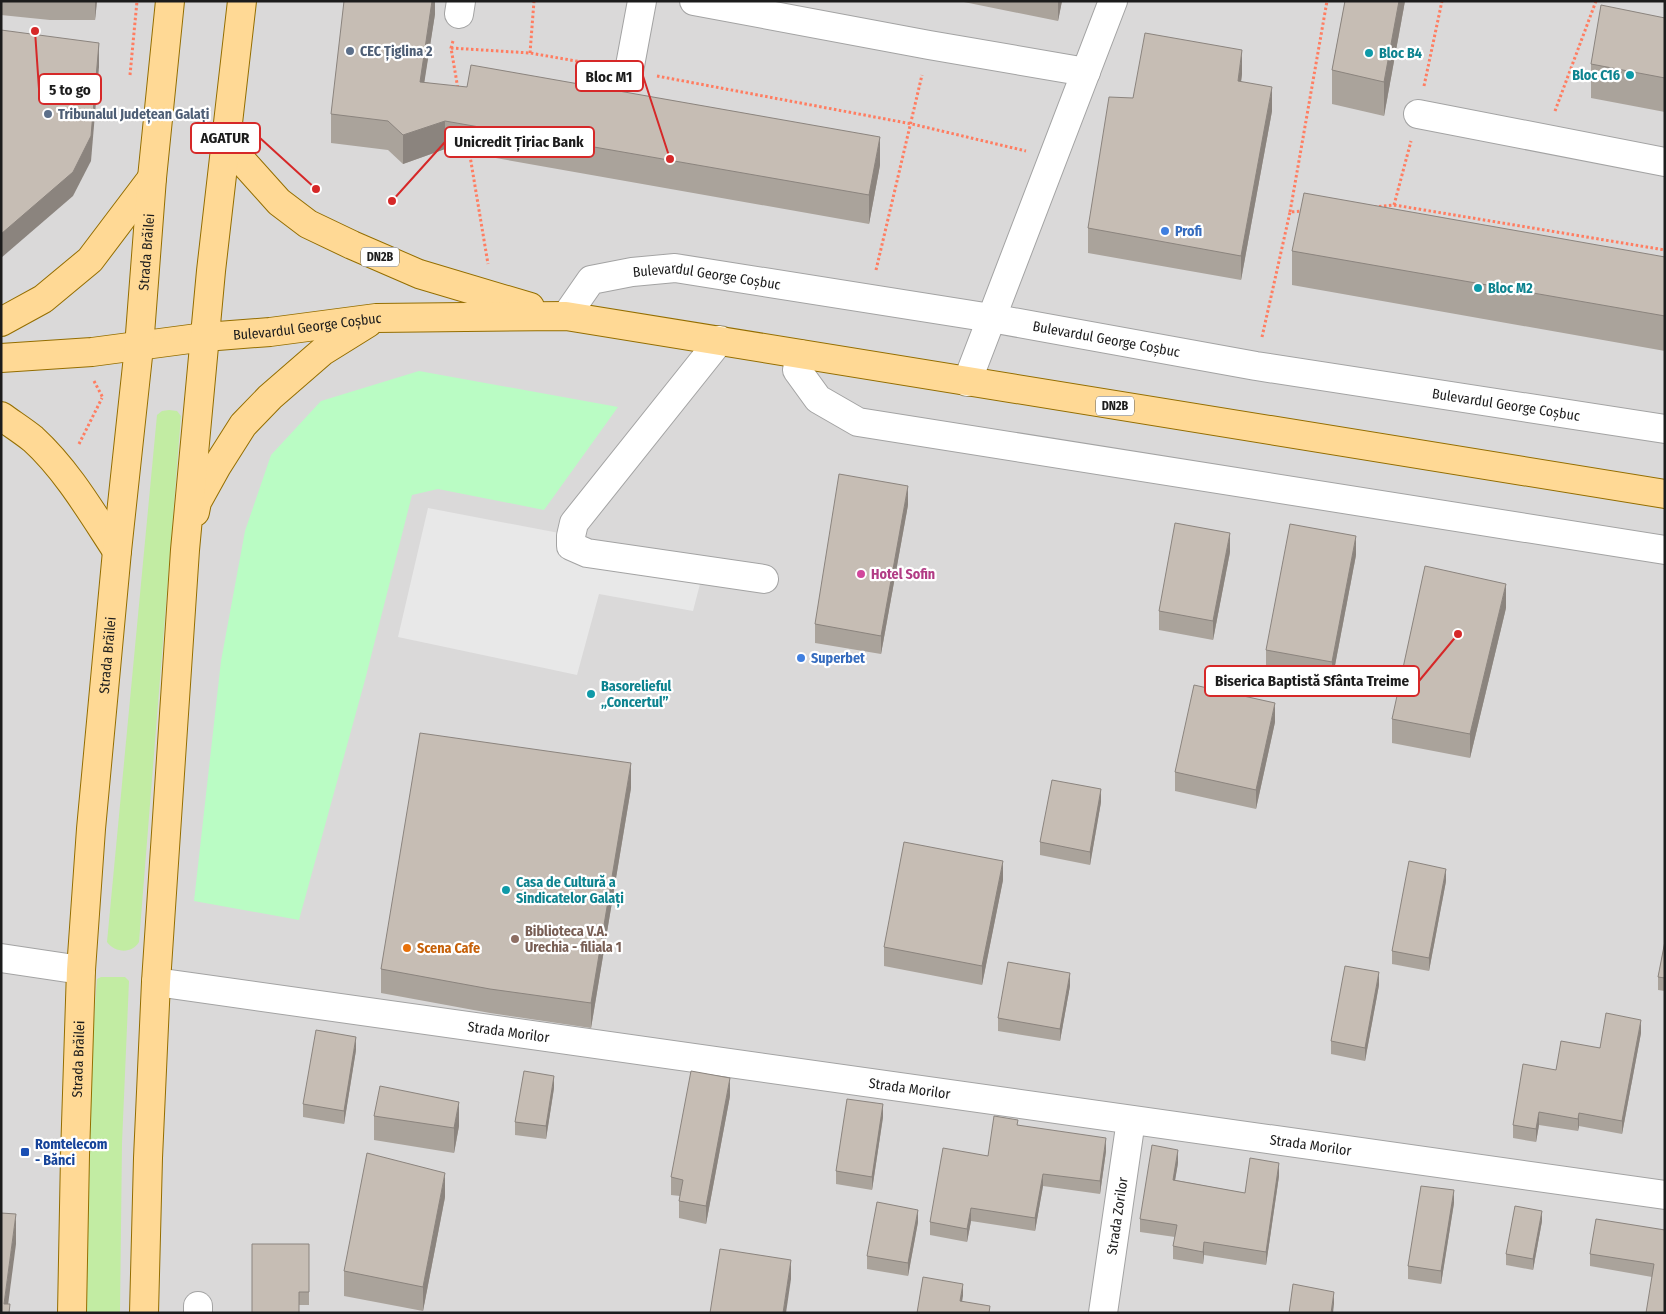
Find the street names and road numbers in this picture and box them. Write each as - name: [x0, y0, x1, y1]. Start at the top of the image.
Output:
- street label: Strada Brăilei: [135, 213, 158, 291]
- road number: DN2B: [361, 248, 399, 266]
- street label: Bulevardul George Coșbuc: [632, 260, 782, 294]
- street label: Bulevardul George Coșbuc: [232, 310, 381, 344]
- street label: Bulevardul George Coșbuc: [1031, 318, 1181, 361]
- street label: Bulevardul George Coșbuc: [1431, 385, 1581, 425]
- road number: DN2B: [1096, 396, 1134, 416]
- street label: Strada Brăilei: [96, 616, 120, 694]
- street label: Strada Morilor: [467, 1018, 550, 1046]
- street label: Strada Brăilei: [69, 1020, 88, 1098]
- street label: Strada Morilor: [868, 1075, 951, 1103]
- street label: Strada Morilor: [1269, 1131, 1352, 1160]
- street label: Strada Zorilor: [1104, 1176, 1132, 1256]

